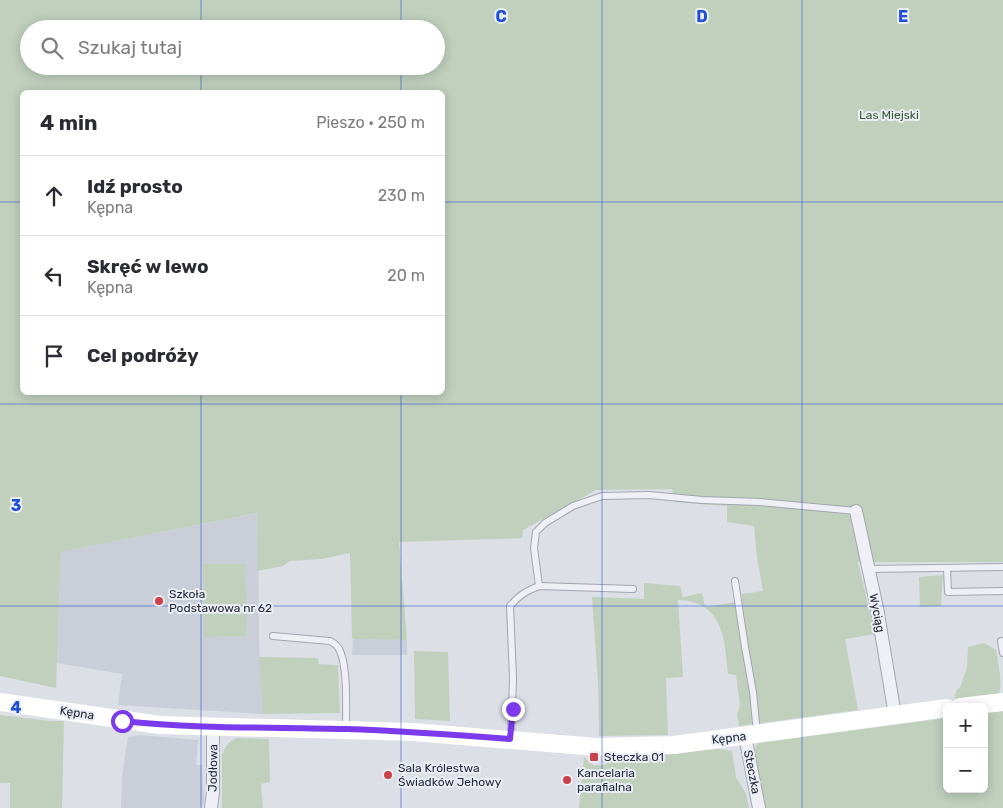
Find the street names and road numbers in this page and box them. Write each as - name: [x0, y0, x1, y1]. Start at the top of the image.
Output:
- street label: Wyciąg: [866, 592, 888, 634]
- street label: Kępna: [59, 703, 95, 723]
- street label: Kępna: [711, 729, 747, 747]
- street label: Jodłowa: [206, 744, 220, 792]
- street label: Steczka: [741, 749, 763, 795]

